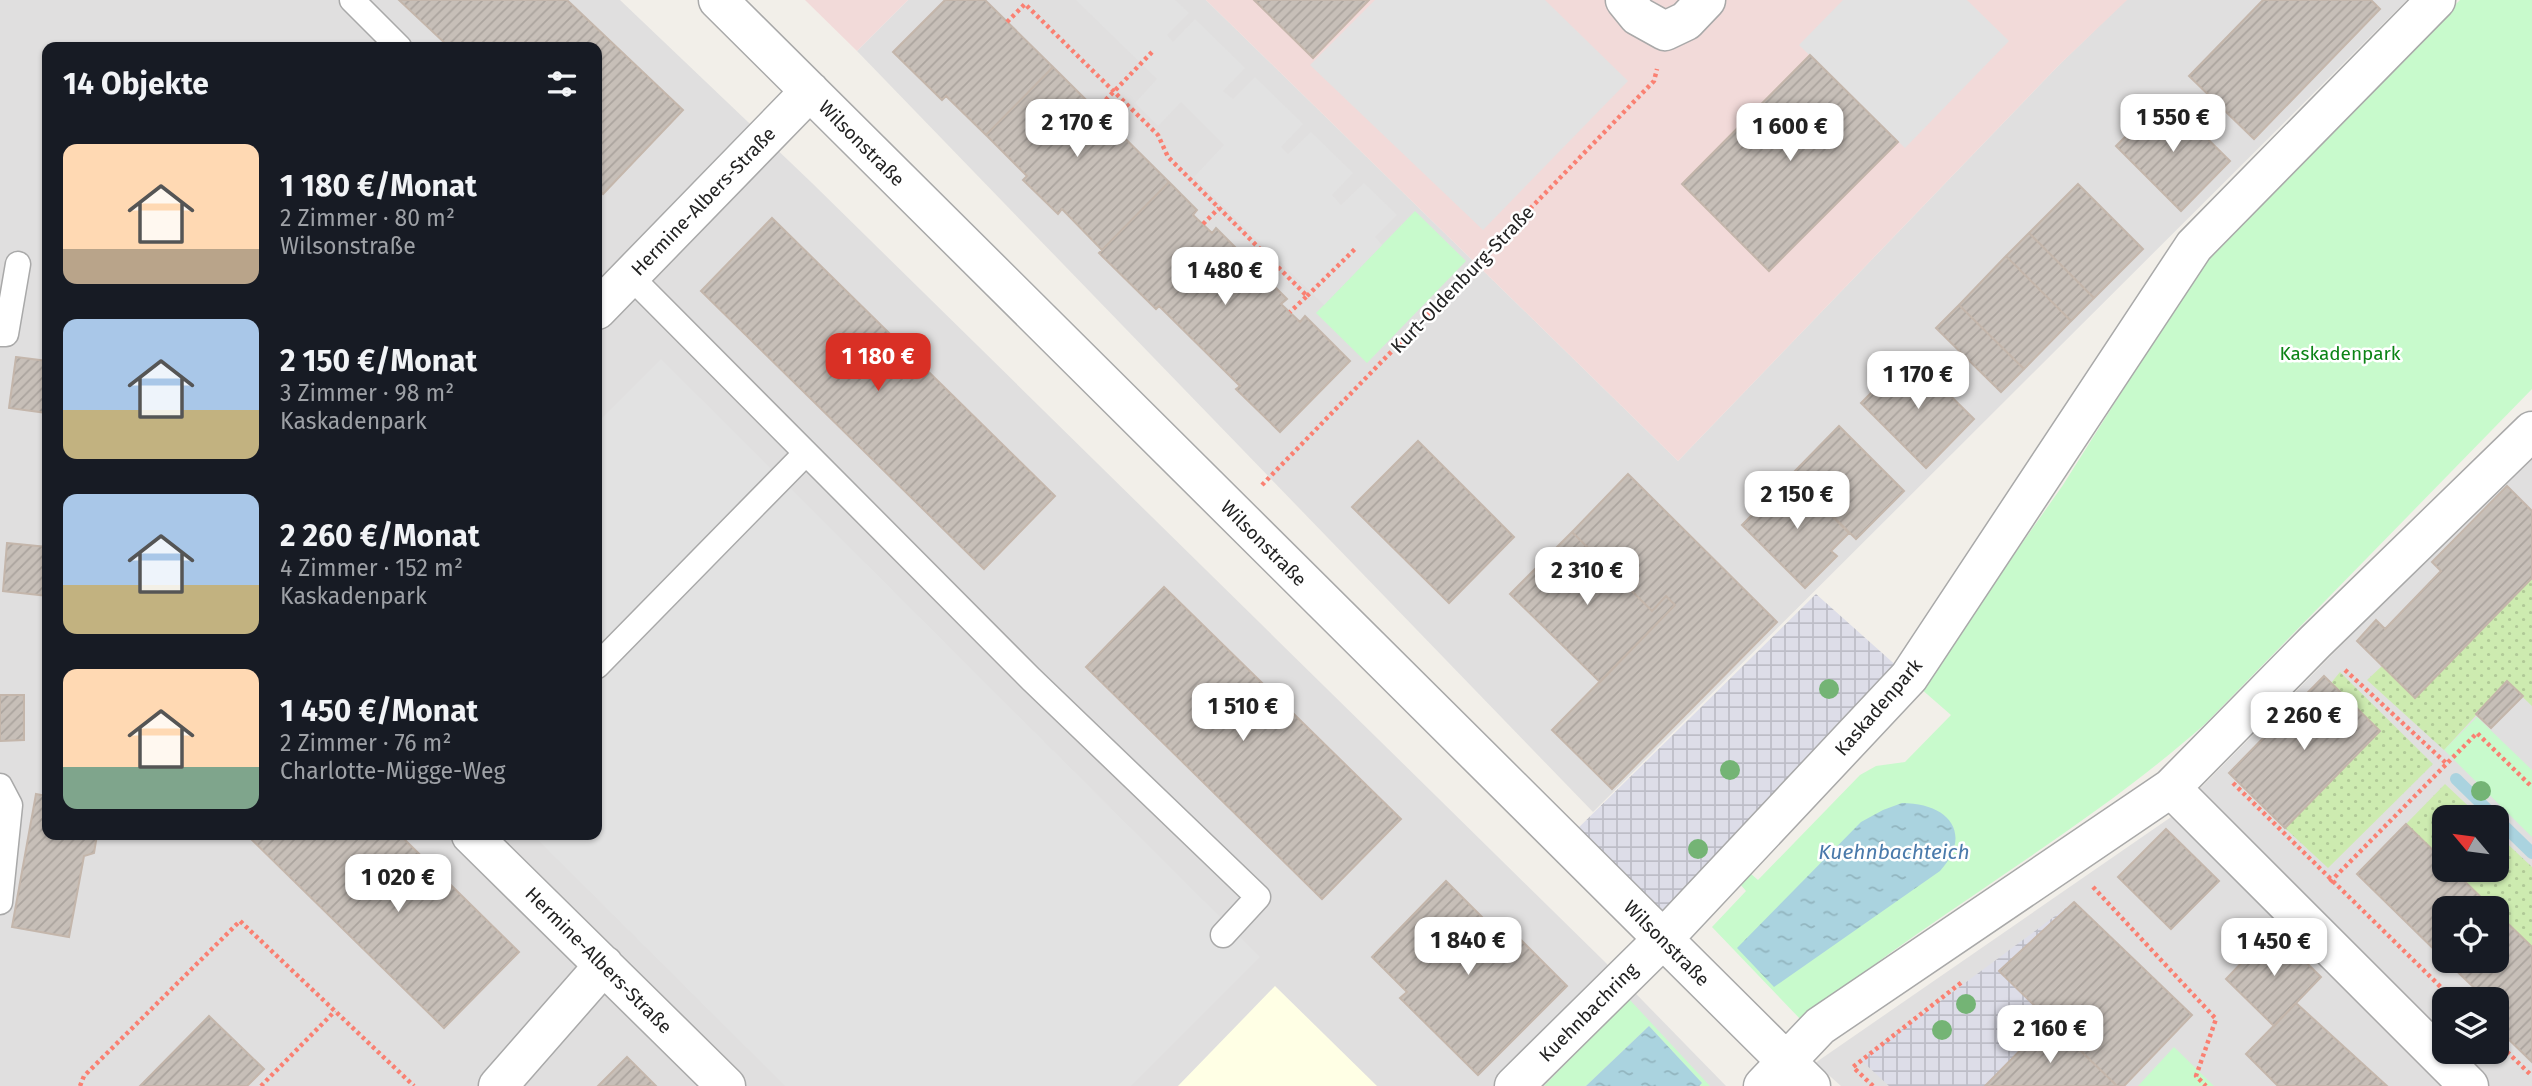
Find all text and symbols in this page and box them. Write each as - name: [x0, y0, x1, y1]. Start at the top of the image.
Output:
- icon: filters: [543, 65, 581, 103]
- text: 14 Objekte: [63, 66, 209, 102]
- pin: 1 550 €: [2108, 94, 2238, 154]
- street label: Wilsonstraße: [814, 96, 909, 191]
- pin: 2 170 €: [1012, 100, 1142, 159]
- text: 1 550 €: [2136, 103, 2210, 131]
- pin: 1 600 €: [1725, 104, 1855, 163]
- text: 2 170 €: [1041, 108, 1113, 136]
- text: 1 600 €: [1752, 112, 1828, 140]
- street label: Hermine-Albers-Straße: [626, 122, 780, 280]
- text: 1 180 €/Monat: [280, 168, 477, 204]
- icon: home: [119, 172, 203, 256]
- street label: Kurt-Oldenburg-Straße: [1386, 201, 1539, 358]
- text: 2 Zimmer · 80 m²: [280, 204, 455, 232]
- text: Wilsonstraße: [280, 232, 416, 260]
- pin: 1 480 €: [1160, 247, 1290, 307]
- text: 1 480 €: [1188, 256, 1262, 284]
- pin: 1 180 €: [813, 334, 943, 393]
- text: 1 180 €: [842, 342, 914, 370]
- park label: Kaskadenpark: [2279, 342, 2401, 365]
- text: 2 150 €/Monat: [280, 343, 477, 379]
- icon: home: [119, 347, 203, 431]
- pin: 1 170 €: [1853, 352, 1983, 411]
- text: 1 170 €: [1883, 360, 1953, 388]
- text: 3 Zimmer · 98 m²: [280, 379, 454, 407]
- text: Kaskadenpark: [280, 407, 427, 435]
- pin: 2 150 €: [1732, 472, 1862, 531]
- text: 2 150 €: [1761, 480, 1833, 508]
- street label: Wilsonstraße: [1216, 496, 1311, 591]
- text: 2 260 €/Monat: [280, 518, 479, 554]
- icon: home: [119, 522, 203, 606]
- pin: 2 310 €: [1522, 548, 1652, 607]
- text: 4 Zimmer · 152 m²: [280, 554, 463, 582]
- text: 2 310 €: [1551, 556, 1623, 584]
- text: Kaskadenpark: [280, 582, 427, 610]
- street label: Kaskadenpark: [1830, 654, 1927, 761]
- pin: 1 510 €: [1178, 684, 1308, 743]
- text: 1 510 €: [1208, 692, 1278, 720]
- pin: 2 260 €: [2239, 692, 2369, 752]
- text: 1 450 €/Monat: [280, 693, 478, 729]
- icon: home: [119, 697, 203, 781]
- text: 2 260 €: [2267, 701, 2341, 729]
- text: 2 Zimmer · 76 m²: [280, 729, 451, 757]
- text: Charlotte-Mügge-Weg: [280, 757, 506, 785]
- north arrow: [2432, 805, 2510, 882]
- map controls: [2432, 805, 2509, 1064]
- water label: Kuehnbachteich: [1818, 839, 1970, 865]
- pin: 1 020 €: [333, 855, 463, 914]
- text: 1 020 €: [361, 863, 435, 891]
- street label: Hermine-Albers-Straße: [521, 882, 677, 1038]
- street label: Wilsonstraße: [1619, 896, 1714, 991]
- button: locate: [2432, 896, 2509, 973]
- pin: 1 840 €: [1403, 918, 1533, 977]
- pin: 1 450 €: [2209, 918, 2339, 978]
- text: 1 840 €: [1431, 926, 1505, 954]
- text: 1 450 €: [2237, 927, 2311, 955]
- street label: Kuehnbachring: [1534, 958, 1643, 1066]
- button: layers: [2432, 987, 2509, 1064]
- pin: 2 160 €: [1985, 1006, 2115, 1065]
- text: 2 160 €: [2013, 1014, 2087, 1042]

